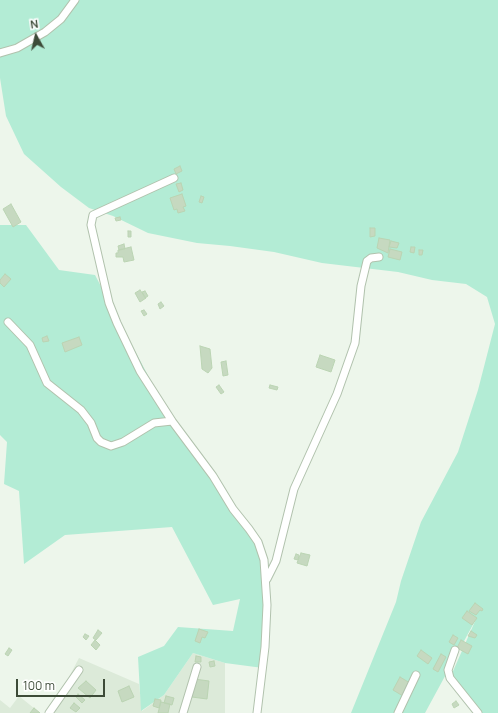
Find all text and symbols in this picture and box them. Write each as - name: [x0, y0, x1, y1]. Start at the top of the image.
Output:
- north arrow: [16, 16, 56, 56]
- text: N: [29, 16, 39, 32]
- scale bar: [18, 671, 107, 697]
- text: 100 m: [23, 677, 55, 694]

